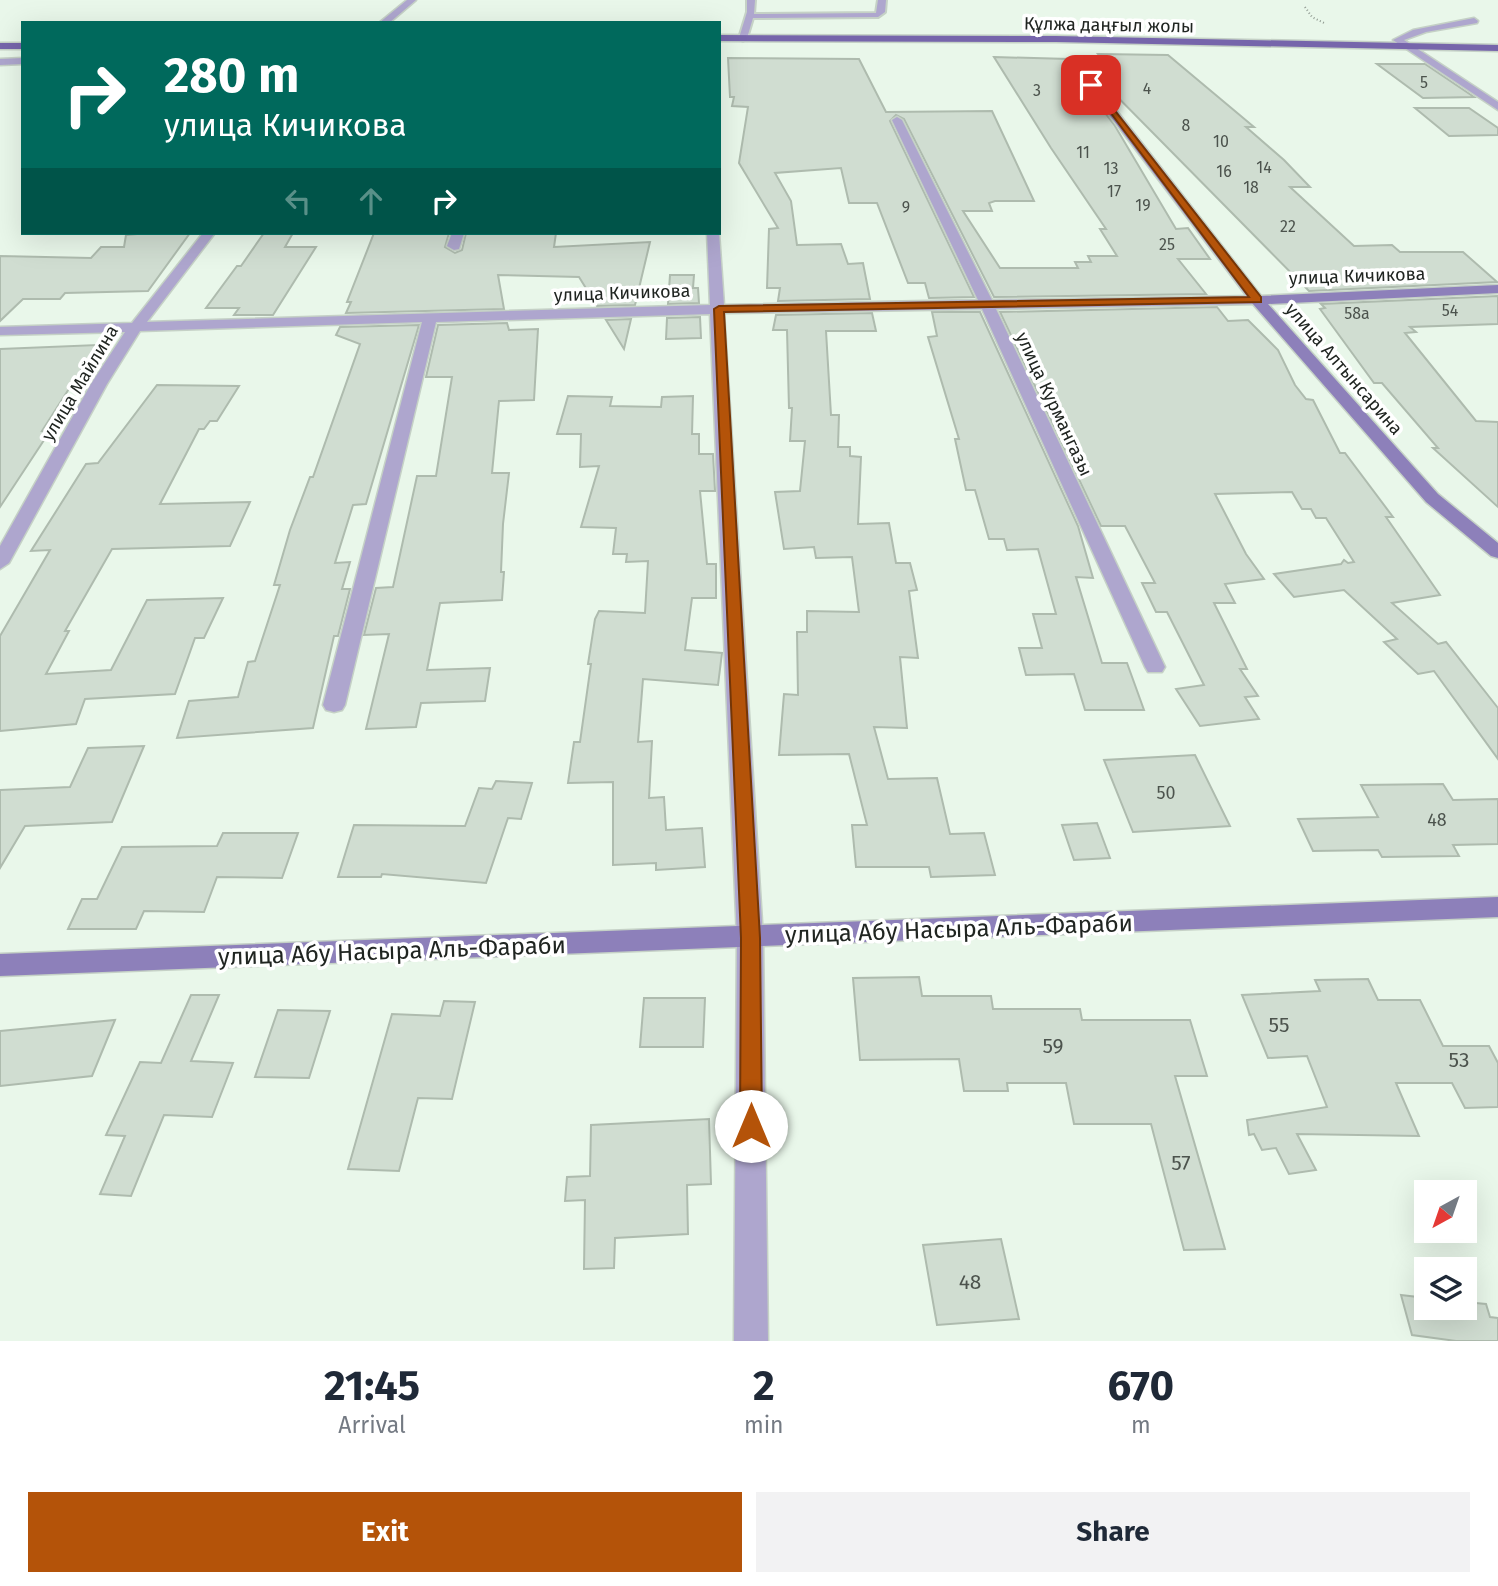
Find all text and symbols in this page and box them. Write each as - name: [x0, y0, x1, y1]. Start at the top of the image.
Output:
- street label: Құлжа даңғыл жолы: [1024, 13, 1194, 37]
- text: 280 m: [164, 46, 300, 105]
- icon: right: [49, 49, 140, 140]
- pin: [1061, 55, 1121, 115]
- icon: arrive: [1072, 66, 1110, 104]
- house number: 5: [1420, 73, 1428, 92]
- house number: 4: [1143, 79, 1152, 98]
- house number: 3: [1033, 81, 1041, 100]
- text: улица Кичикова: [164, 106, 407, 144]
- house number: 8: [1182, 116, 1191, 135]
- house number: 10: [1213, 132, 1229, 151]
- house number: 11: [1076, 143, 1090, 162]
- house number: 14: [1256, 158, 1272, 177]
- house number: 13: [1104, 159, 1118, 178]
- house number: 16: [1216, 162, 1232, 181]
- house number: 18: [1243, 178, 1259, 197]
- icon: left: [279, 182, 317, 220]
- icon: ahead: [352, 182, 390, 220]
- icon: right: [425, 182, 463, 220]
- house number: 17: [1107, 182, 1121, 201]
- house number: 19: [1135, 196, 1151, 215]
- house number: 9: [902, 198, 910, 217]
- house number: 22: [1280, 217, 1296, 236]
- house number: 25: [1159, 235, 1175, 254]
- street label: улица Кичикова: [1288, 263, 1426, 289]
- street label: улица Кичикова: [553, 280, 691, 306]
- street label: улица Алтынсарина: [1281, 298, 1407, 440]
- house number: 54: [1442, 301, 1459, 320]
- house number: 58а: [1344, 304, 1370, 323]
- street label: улица Майлина: [37, 321, 123, 445]
- street label: улица Курмангазы: [1011, 328, 1097, 480]
- house number: 50: [1156, 782, 1176, 804]
- house number: 48: [1427, 809, 1447, 831]
- street label: улица Абу Насыра Аль-Фараби: [785, 909, 1133, 949]
- street label: улица Абу Насыра Аль-Фараби: [218, 931, 566, 971]
- house number: 55: [1269, 1012, 1289, 1038]
- house number: 59: [1042, 1033, 1064, 1059]
- house number: 53: [1449, 1047, 1469, 1073]
- position arrow: [714, 1089, 788, 1163]
- house number: 57: [1171, 1150, 1191, 1176]
- north arrow: [1414, 1180, 1477, 1242]
- map controls: [1414, 1180, 1477, 1320]
- button: layers: [1414, 1257, 1477, 1320]
- house number: 48: [959, 1269, 981, 1295]
- text: 21:45: [324, 1361, 420, 1411]
- text: 2: [753, 1361, 775, 1411]
- text: 670: [1108, 1361, 1174, 1411]
- text: Arrival: [338, 1411, 406, 1439]
- text: min: [744, 1411, 784, 1439]
- text: m: [1131, 1411, 1151, 1439]
- button: Exit: [28, 1492, 742, 1572]
- button: Share: [756, 1492, 1470, 1572]

